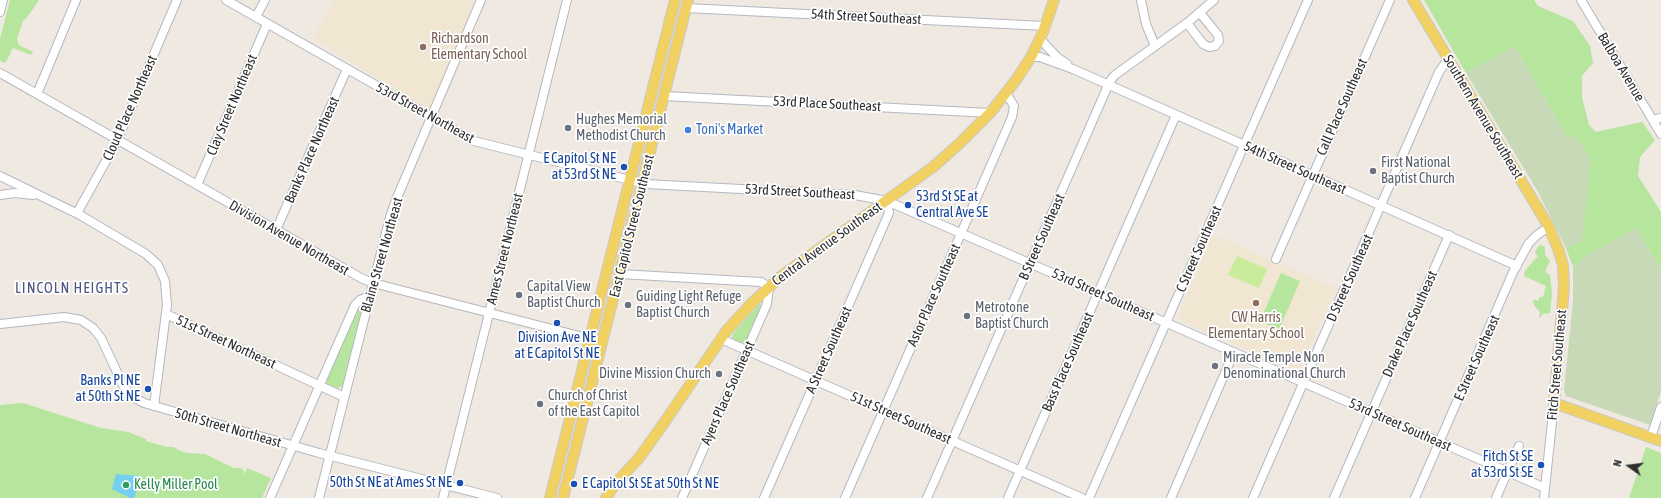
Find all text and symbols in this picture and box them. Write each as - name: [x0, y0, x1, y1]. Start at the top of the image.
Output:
- street label: 54th Street Southeast: [810, 6, 922, 28]
- street label: Balboa Avenue: [1594, 30, 1648, 104]
- place label: Richardson Elementary School: [431, 31, 527, 64]
- marker: Richardson Elementary School: [418, 42, 428, 52]
- street label: Clay Street Northeast: [203, 52, 261, 158]
- street label: Southern Avenue Southeast: [1439, 52, 1527, 182]
- street label: Cloud Place Northeast: [99, 53, 161, 163]
- street label: Call Place Southeast: [1313, 56, 1371, 158]
- street label: 53rd Street Northeast: [373, 79, 477, 147]
- street label: 53rd Place Southeast: [773, 93, 881, 115]
- street label: Banks Place Northeast: [281, 94, 343, 206]
- place label: Hughes Memorial Methodist Church: [576, 112, 667, 144]
- place label: Toni's Market: [696, 122, 763, 138]
- marker: Hughes Memorial Methodist Church: [563, 123, 573, 133]
- marker: Toni's Market: [683, 125, 693, 135]
- street label: 54th Street Southeast: [1241, 138, 1349, 198]
- place label: E Capitol St NE at 53rd St NE: [543, 151, 616, 184]
- street label: East Capitol Street Southeast: [606, 153, 658, 299]
- place label: First National Baptist Church: [1381, 155, 1455, 188]
- marker: E Capitol St NE at 53rd St NE: [619, 162, 629, 172]
- marker: First National Baptist Church: [1368, 166, 1378, 176]
- street label: 53rd Street Southeast: [744, 181, 856, 203]
- place label: 53rd St SE at Central Ave SE: [916, 189, 988, 222]
- street label: B Street Southeast: [1015, 191, 1069, 283]
- street label: Ames Street Northeast: [483, 192, 527, 306]
- street label: Blaine Street Northeast: [357, 195, 407, 315]
- street label: Division Avenue Northeast: [226, 197, 352, 279]
- street label: Central Avenue Southeast: [769, 198, 885, 290]
- marker: 53rd St SE at Central Ave SE: [903, 200, 913, 210]
- street label: C Street Southeast: [1172, 203, 1226, 295]
- street label: D Street Southeast: [1323, 232, 1377, 324]
- street label: Astor Place Southeast: [904, 241, 964, 349]
- street label: 53rd Street Southeast: [1049, 265, 1157, 325]
- street label: Drake Place Southeast: [1379, 268, 1441, 380]
- district label: LINCOLN HEIGHTS: [15, 279, 129, 297]
- place label: Capital View Baptist Church: [527, 279, 601, 312]
- place label: Guiding Light Refuge Baptist Church: [636, 289, 741, 322]
- marker: Capital View Baptist Church: [514, 290, 524, 300]
- marker: CW Harris Elementary School: [1251, 298, 1261, 308]
- marker: Guiding Light Refuge Baptist Church: [623, 300, 633, 310]
- place label: Metrotone Baptist Church: [975, 300, 1049, 332]
- street label: A Street Southeast: [802, 304, 856, 396]
- street label: Fitch Street Southeast: [1544, 309, 1570, 421]
- street label: Bass Place Southeast: [1038, 310, 1098, 414]
- place label: CW Harris Elementary School: [1208, 310, 1304, 342]
- marker: Metrotone Baptist Church: [962, 311, 972, 321]
- street label: 51st Street Northeast: [173, 312, 279, 372]
- street label: E Street Southeast: [1451, 312, 1503, 404]
- marker: Division Ave NE at E Capitol St NE: [552, 318, 562, 328]
- place label: Division Ave NE at E Capitol St NE: [514, 330, 600, 362]
- street label: Ayers Place Southeast: [697, 338, 759, 448]
- place label: Miracle Temple Non Denominational Church: [1223, 350, 1346, 382]
- marker: Miracle Temple Non Denominational Church: [1210, 361, 1220, 371]
- place label: Divine Mission Church: [599, 366, 711, 382]
- marker: Divine Mission Church: [714, 369, 724, 379]
- place label: Banks Pl NE at 50th St NE: [76, 373, 140, 406]
- marker: Banks Pl NE at 50th St NE: [143, 384, 153, 394]
- place label: Church of Christ of the East Capitol: [548, 388, 640, 420]
- street label: 51st Street Southeast: [848, 388, 954, 448]
- street label: 53rd Street Southeast: [1346, 395, 1454, 455]
- marker: Church of Christ of the East Capitol: [535, 399, 545, 409]
- street label: 50th Street Northeast: [173, 405, 283, 451]
- north arrow: [1609, 446, 1649, 486]
- place label: Fitch St SE at 53rd St SE: [1471, 449, 1533, 482]
- text: N: [1611, 458, 1624, 468]
- marker: Fitch St SE at 53rd St SE: [1536, 460, 1546, 470]
- place label: 50th St NE at Ames St NE: [329, 475, 452, 491]
- place label: E Capitol St SE at 50th St NE: [582, 476, 719, 492]
- place label: Kelly Miller Pool: [134, 477, 218, 493]
- marker: 50th St NE at Ames St NE: [455, 478, 465, 488]
- marker: E Capitol St SE at 50th St NE: [569, 479, 579, 489]
- marker: Kelly Miller Pool: [121, 480, 131, 490]

